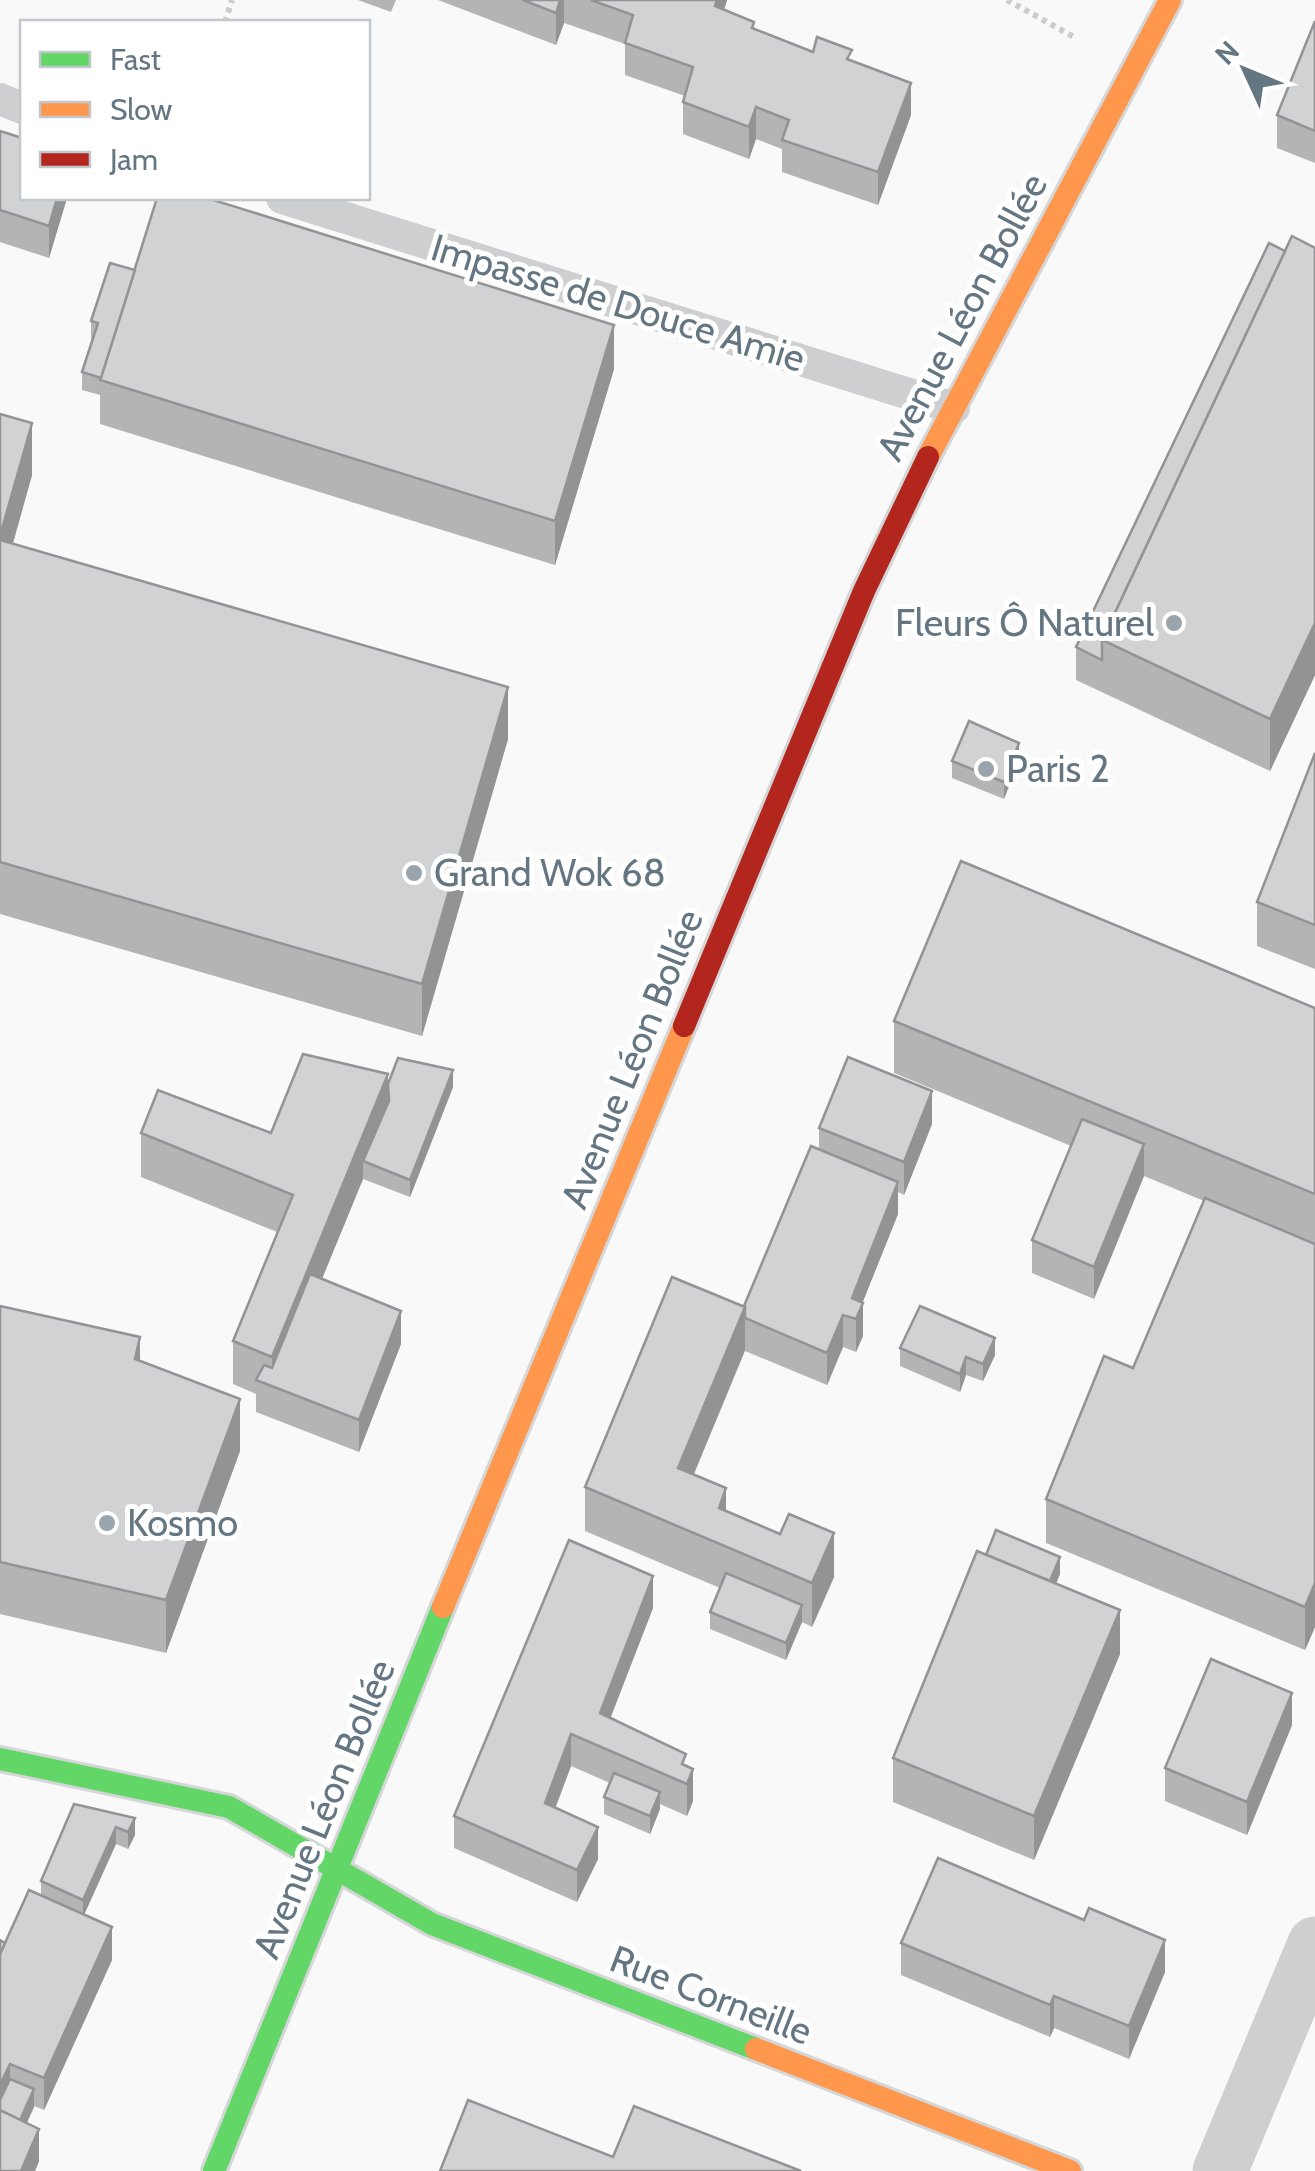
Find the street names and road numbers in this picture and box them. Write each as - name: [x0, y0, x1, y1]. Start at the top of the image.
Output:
- street label: Avenue Léon Bollée: [866, 165, 1057, 468]
- street label: Impasse de Douce Amie: [426, 223, 811, 382]
- street label: Avenue Léon Bollée: [550, 903, 713, 1215]
- street label: Avenue Léon Bollée: [242, 1653, 405, 1965]
- street label: Rue Corneille: [604, 1935, 819, 2054]

